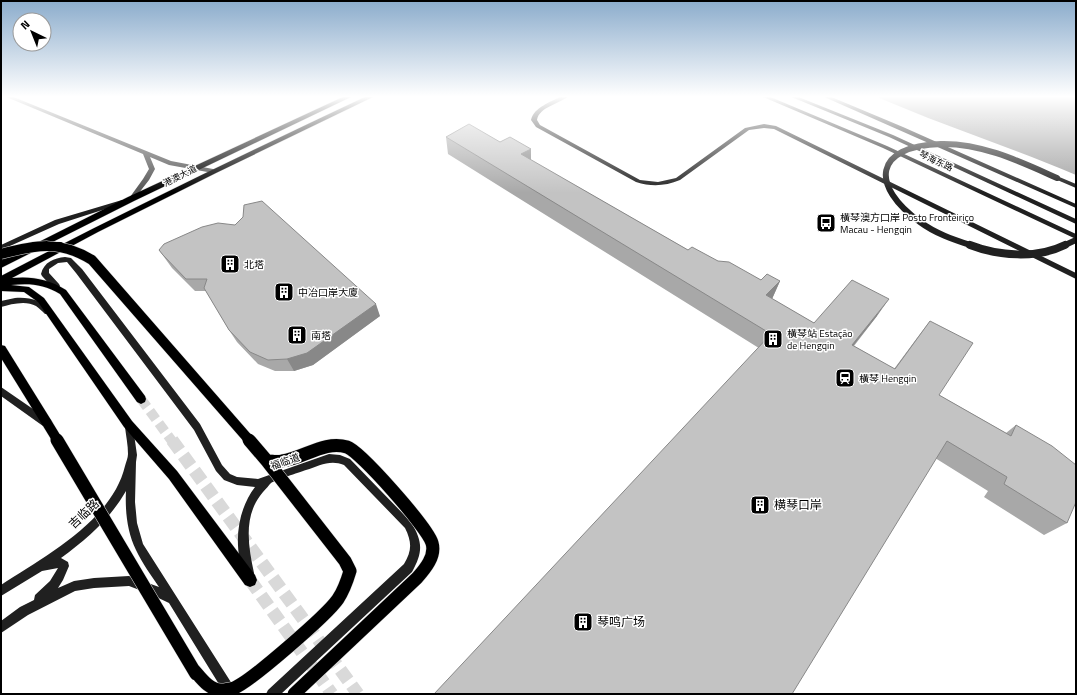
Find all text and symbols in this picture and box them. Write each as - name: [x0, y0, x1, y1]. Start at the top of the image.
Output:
- north arrow: [12, 12, 52, 52]
- text: N: [17, 16, 33, 33]
- street label: 琴海东路: [917, 147, 955, 174]
- street label: 港澳大道: [161, 162, 199, 190]
- place label: 橫琴澳方口岸 Posto Fronteiriço Macau - Hengqin: [840, 210, 974, 237]
- bus stop icon: 橫琴澳方口岸 Posto Fronteiriço Macau - Hengqin: [815, 212, 837, 234]
- building icon: 北塔: [219, 253, 241, 275]
- place label: 北塔: [244, 257, 264, 272]
- building icon: 中冶口岸大廈: [273, 281, 295, 303]
- place label: 中冶口岸大廈: [298, 285, 358, 300]
- building icon: 南塔: [286, 324, 308, 346]
- place label: 橫琴站 Estação de Hengqin: [787, 326, 853, 353]
- place label: 南塔: [311, 328, 331, 343]
- building icon: 橫琴站 Estação de Hengqin: [762, 328, 784, 350]
- station icon: 橫琴 Hengqin: [834, 367, 856, 389]
- place label: 橫琴 Hengqin: [859, 371, 916, 386]
- street label: 福临道: [269, 449, 302, 473]
- street label: 吉临路: [64, 494, 103, 533]
- building icon: 横琴口岸: [749, 494, 771, 516]
- place label: 横琴口岸: [774, 495, 822, 514]
- building icon: 琴鸣广场: [572, 611, 594, 633]
- place label: 琴鸣广场: [597, 612, 645, 631]

